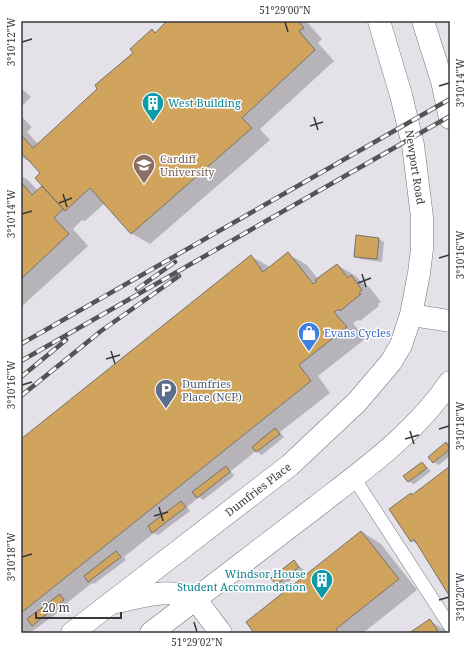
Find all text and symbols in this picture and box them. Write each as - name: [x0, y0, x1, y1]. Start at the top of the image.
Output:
- text: 51°29'00"N: [259, 3, 311, 17]
- text: 3°10'12"W: [4, 17, 18, 66]
- text: 3°10'14"W: [453, 58, 467, 107]
- building icon: West Building: [140, 90, 166, 123]
- place label: West Building: [168, 95, 241, 110]
- street label: Newport Road: [402, 129, 429, 206]
- place label: Cardiff University: [160, 151, 215, 179]
- school or university icon: Cardiff University: [131, 152, 157, 185]
- text: 3°10'14"W: [4, 189, 18, 238]
- text: 3°10'16"W: [453, 230, 467, 279]
- shop icon: Evans Cycles: [296, 320, 322, 353]
- place label: Evans Cycles: [324, 325, 391, 340]
- text: 3°10'16"W: [4, 360, 18, 409]
- place label: Dumfries Place (NCP): [182, 376, 242, 404]
- parking icon: Dumfries Place (NCP): [153, 377, 179, 410]
- text: 3°10'18"W: [453, 401, 467, 450]
- street label: Dumfries Place: [222, 459, 294, 519]
- text: 3°10'18"W: [4, 532, 18, 581]
- place label: Windsor House Student Accommodation: [177, 566, 306, 594]
- building icon: Windsor House Student Accommodation: [309, 567, 335, 600]
- text: 3°10'20"W: [453, 572, 467, 621]
- scale bar: [36, 594, 121, 620]
- text: 20 m: [42, 599, 70, 616]
- text: 51°29'02"N: [171, 635, 223, 649]

